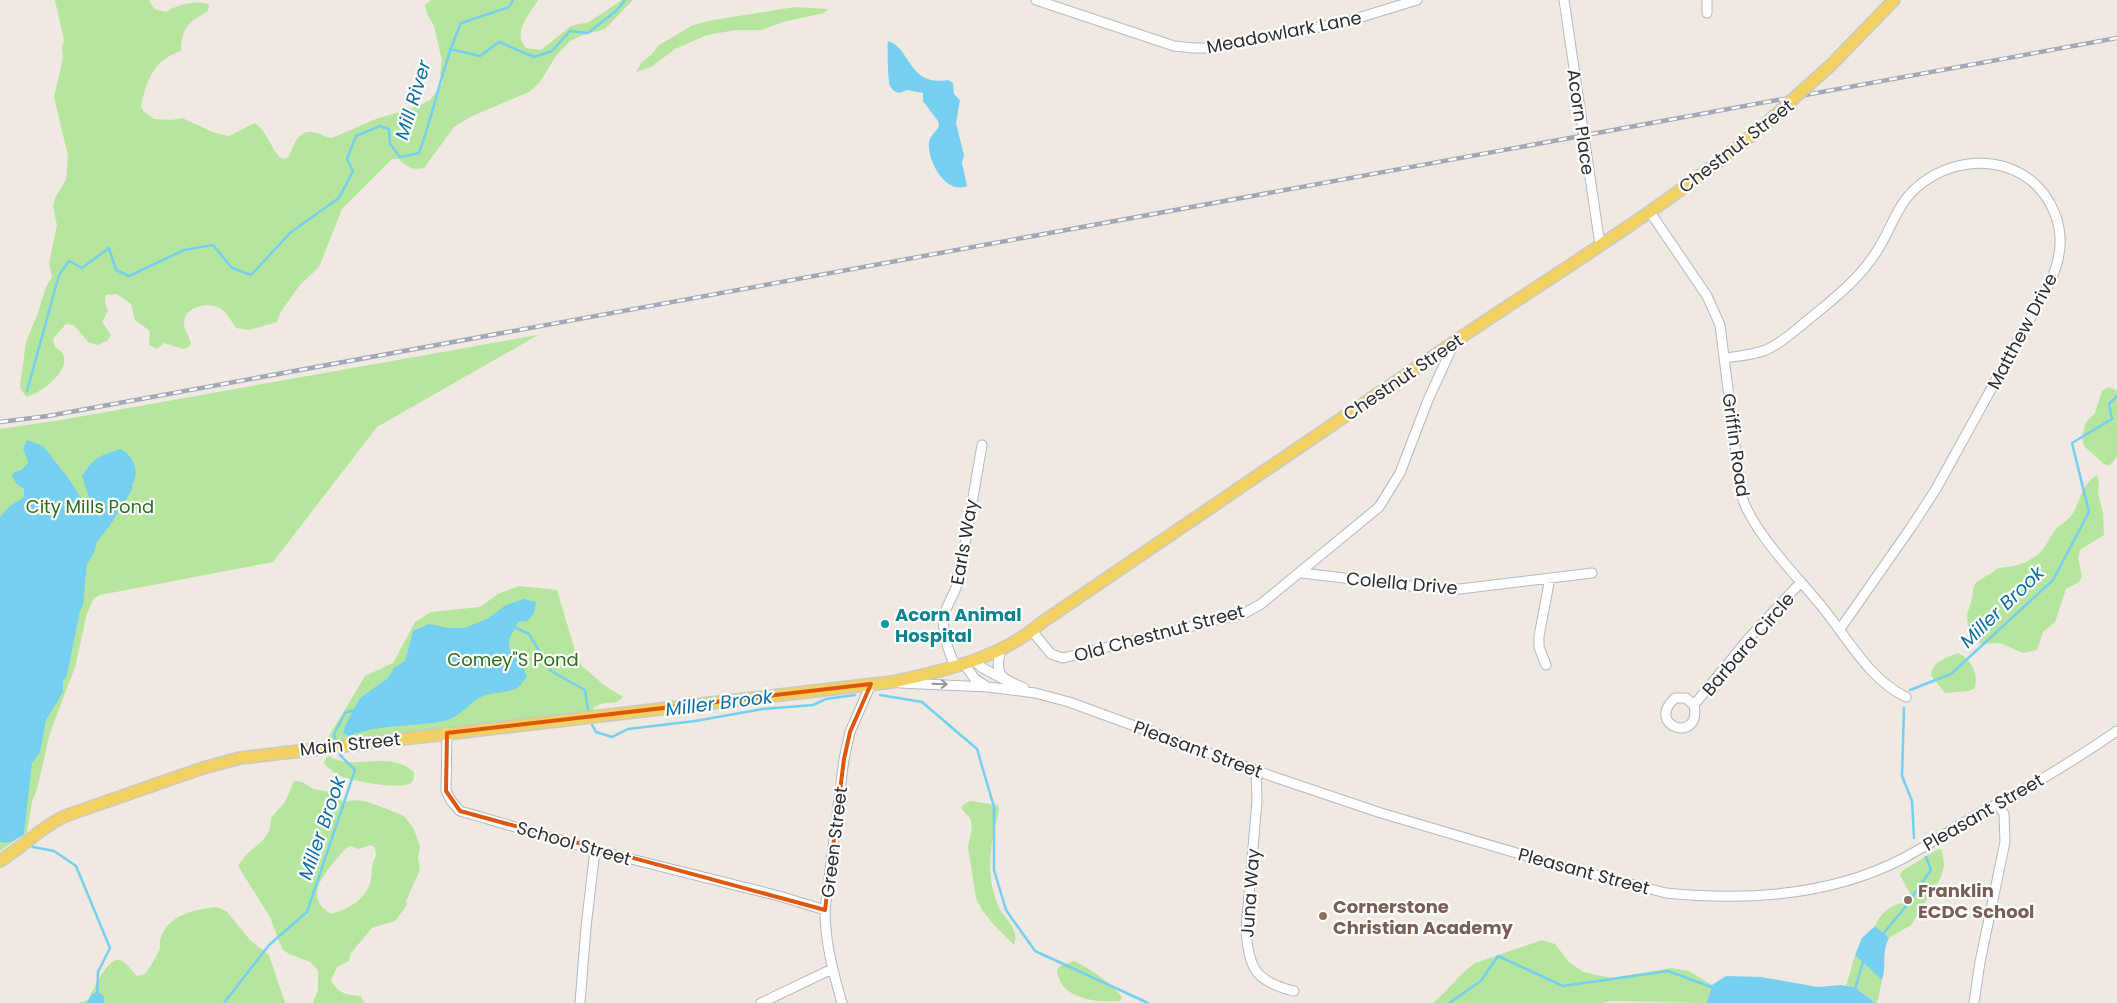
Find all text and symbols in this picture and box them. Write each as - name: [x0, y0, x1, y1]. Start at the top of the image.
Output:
- street label: Meadowlark Lane: [1204, 5, 1364, 59]
- water label: Mill River: [388, 56, 438, 143]
- street label: Acorn Place: [1561, 67, 1601, 177]
- street label: Chestnut Street: [1673, 93, 1799, 199]
- street label: Matthew Drive: [1981, 269, 2063, 393]
- street label: Chestnut Street: [1338, 328, 1468, 426]
- street label: Griffin Road: [1716, 391, 1756, 499]
- park label: City Mills Pond: [26, 494, 154, 519]
- street label: Earls Way: [944, 497, 984, 587]
- water label: Miller Brook: [1954, 559, 2051, 654]
- street label: Colella Drive: [1345, 566, 1459, 600]
- street label: Barbara Circle: [1696, 587, 1800, 701]
- street label: Old Chestnut Street: [1071, 598, 1247, 668]
- place label: Acorn Animal Hospital: [895, 602, 1022, 648]
- marker: Acorn Animal Hospital: [879, 618, 891, 630]
- park label: Comey"S Pond: [447, 647, 579, 672]
- one-way arrow: [932, 679, 948, 689]
- water label: Miller Brook: [664, 683, 775, 723]
- street label: Pleasant Street: [1130, 714, 1266, 784]
- street label: Main Street: [298, 726, 402, 762]
- street label: Pleasant Street: [1918, 767, 2048, 857]
- water label: Miller Brook: [292, 772, 353, 883]
- street label: Green Street: [815, 785, 853, 899]
- street label: School Street: [514, 815, 634, 871]
- street label: Pleasant Street: [1515, 841, 1653, 901]
- street label: Juna Way: [1234, 848, 1266, 938]
- place label: Franklin ECDC School: [1918, 878, 2034, 924]
- place label: Cornerstone Christian Academy: [1333, 894, 1513, 940]
- marker: Franklin ECDC School: [1902, 894, 1914, 906]
- marker: Cornerstone Christian Academy: [1317, 910, 1329, 922]

